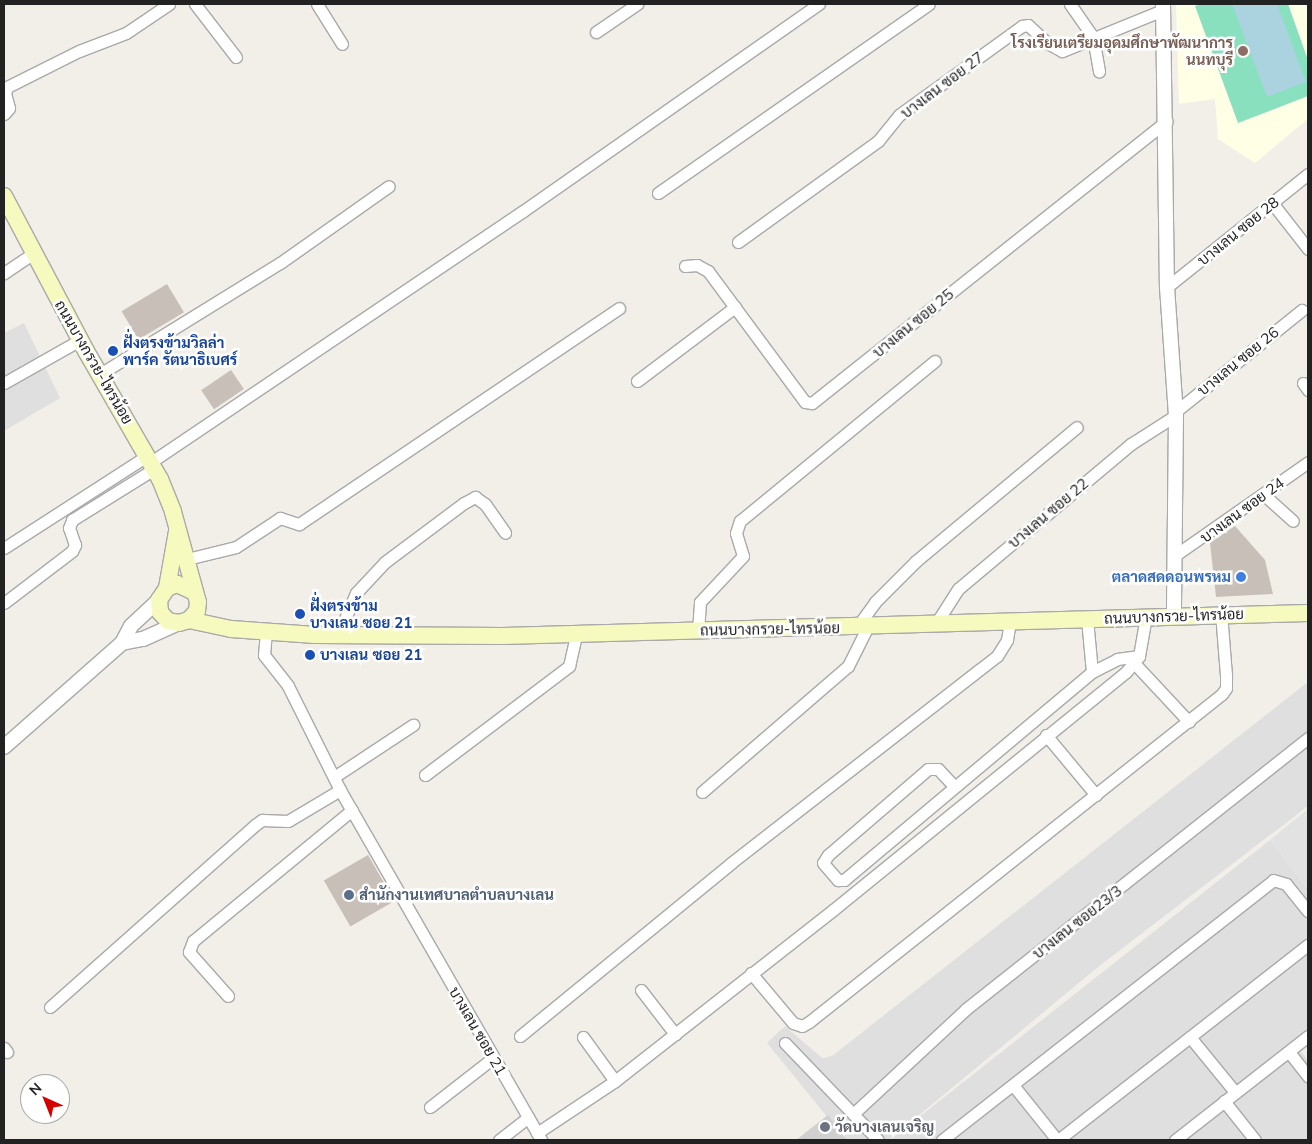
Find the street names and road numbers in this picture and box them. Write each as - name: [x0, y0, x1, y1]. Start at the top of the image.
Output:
- street label: บางเลน ซอย 27: [897, 48, 987, 122]
- street label: บางเลน ซอย 28: [1194, 193, 1282, 269]
- street label: บางเลน ซอย 25: [869, 285, 957, 361]
- street label: ถนนบางกรวย-ไทรน้อย: [51, 297, 137, 427]
- street label: บางเลน ซอย 26: [1194, 323, 1282, 399]
- street label: บางเลน ซอย 22: [1004, 474, 1092, 552]
- street label: บางเลน ซอย 24: [1197, 474, 1287, 546]
- street label: ถนนบางกรวย-ไทรน้อย: [1104, 605, 1244, 627]
- street label: ถนนบางกรวย-ไทรน้อย: [700, 619, 840, 639]
- street label: บางเลน ซอย23/3: [1029, 882, 1125, 962]
- street label: บางเลน ซอย 21: [445, 984, 511, 1078]

